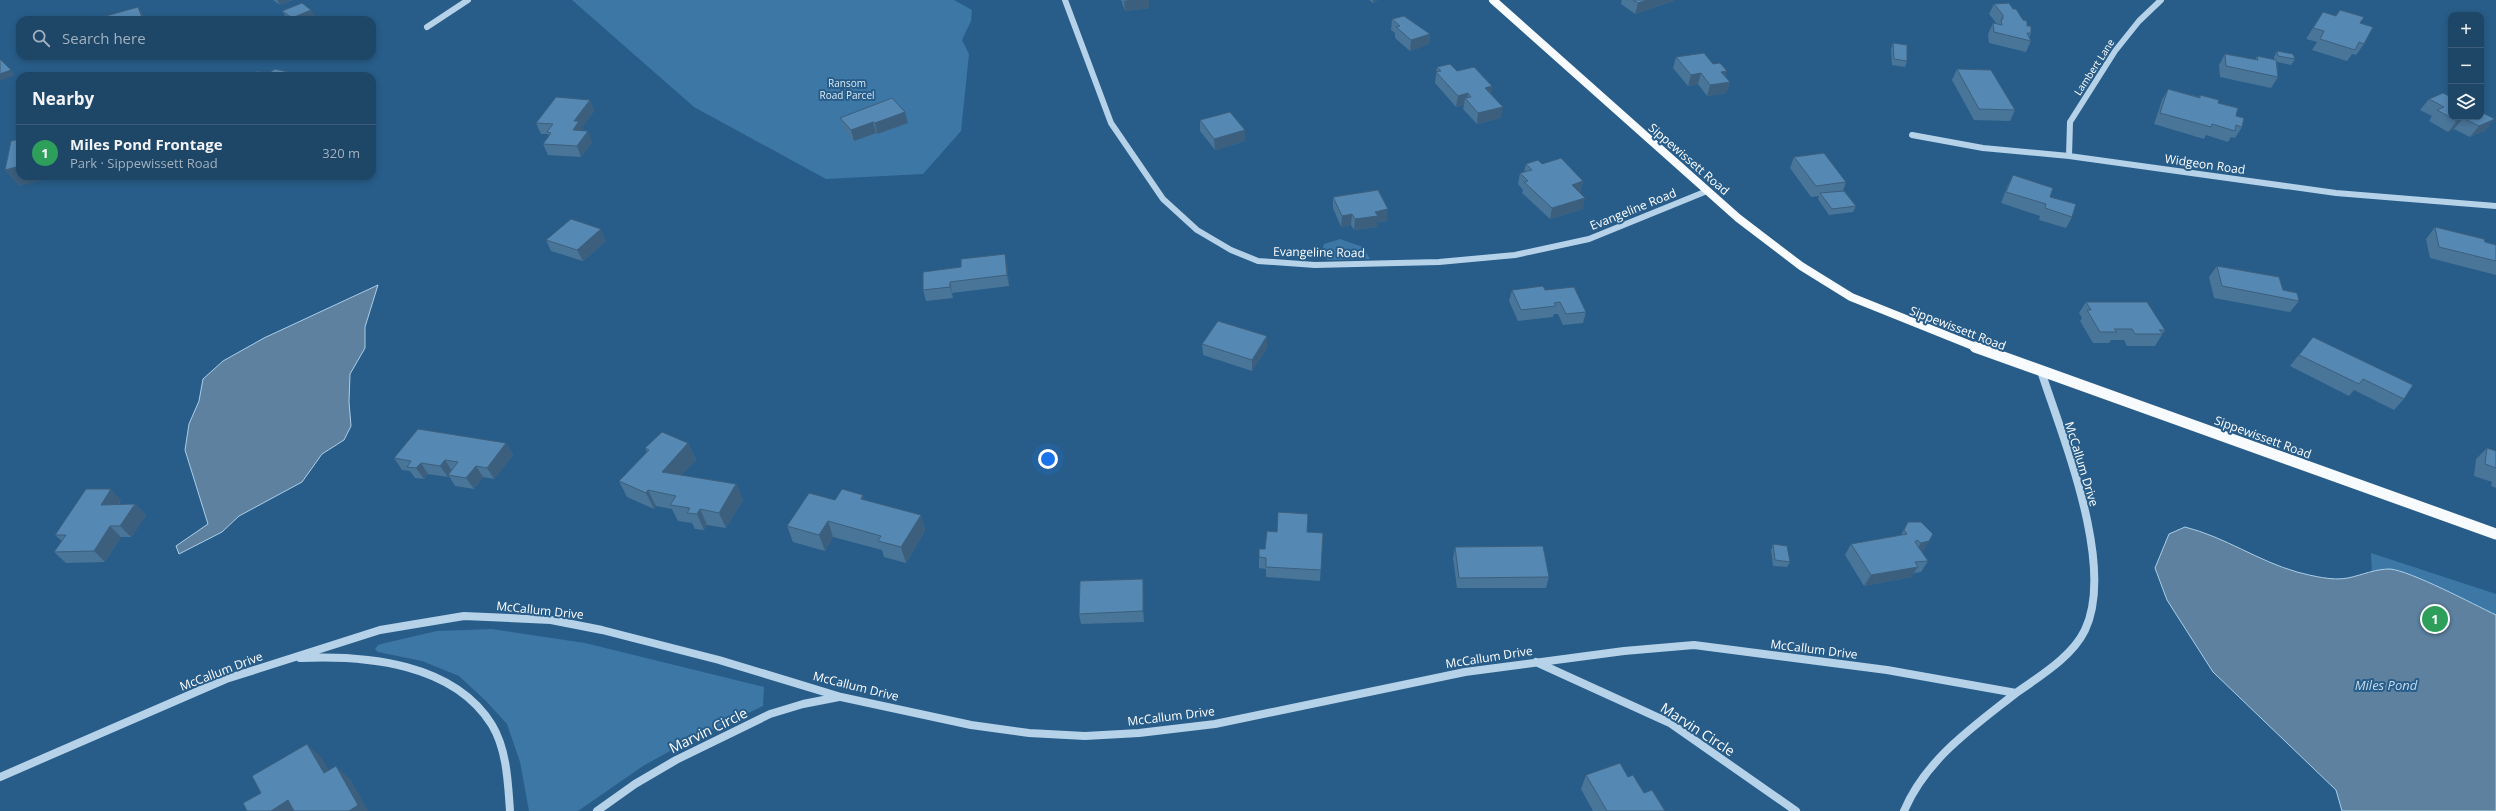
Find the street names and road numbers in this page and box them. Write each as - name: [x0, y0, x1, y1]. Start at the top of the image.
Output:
- street label: Lambert Lane: [2071, 36, 2118, 98]
- street label: Sippewissett Road: [1645, 119, 1733, 199]
- street label: Widgeon Road: [2164, 150, 2246, 178]
- street label: Evangeline Road: [1587, 184, 1679, 234]
- street label: Evangeline Road: [1273, 243, 1365, 261]
- street label: Sippewissett Road: [1907, 302, 2009, 354]
- street label: Sippewissett Road: [2212, 412, 2314, 462]
- street label: McCallum Drive: [2061, 420, 2103, 509]
- street label: McCallum Drive: [495, 597, 585, 623]
- street label: McCallum Drive: [1769, 635, 1859, 663]
- street label: McCallum Drive: [1444, 642, 1534, 672]
- street label: McCallum Drive: [177, 647, 265, 695]
- street label: McCallum Drive: [811, 667, 901, 705]
- street label: Marvin Circle: [1657, 698, 1739, 760]
- street label: McCallum Drive: [1126, 702, 1216, 730]
- street label: Marvin Circle: [666, 703, 750, 757]

